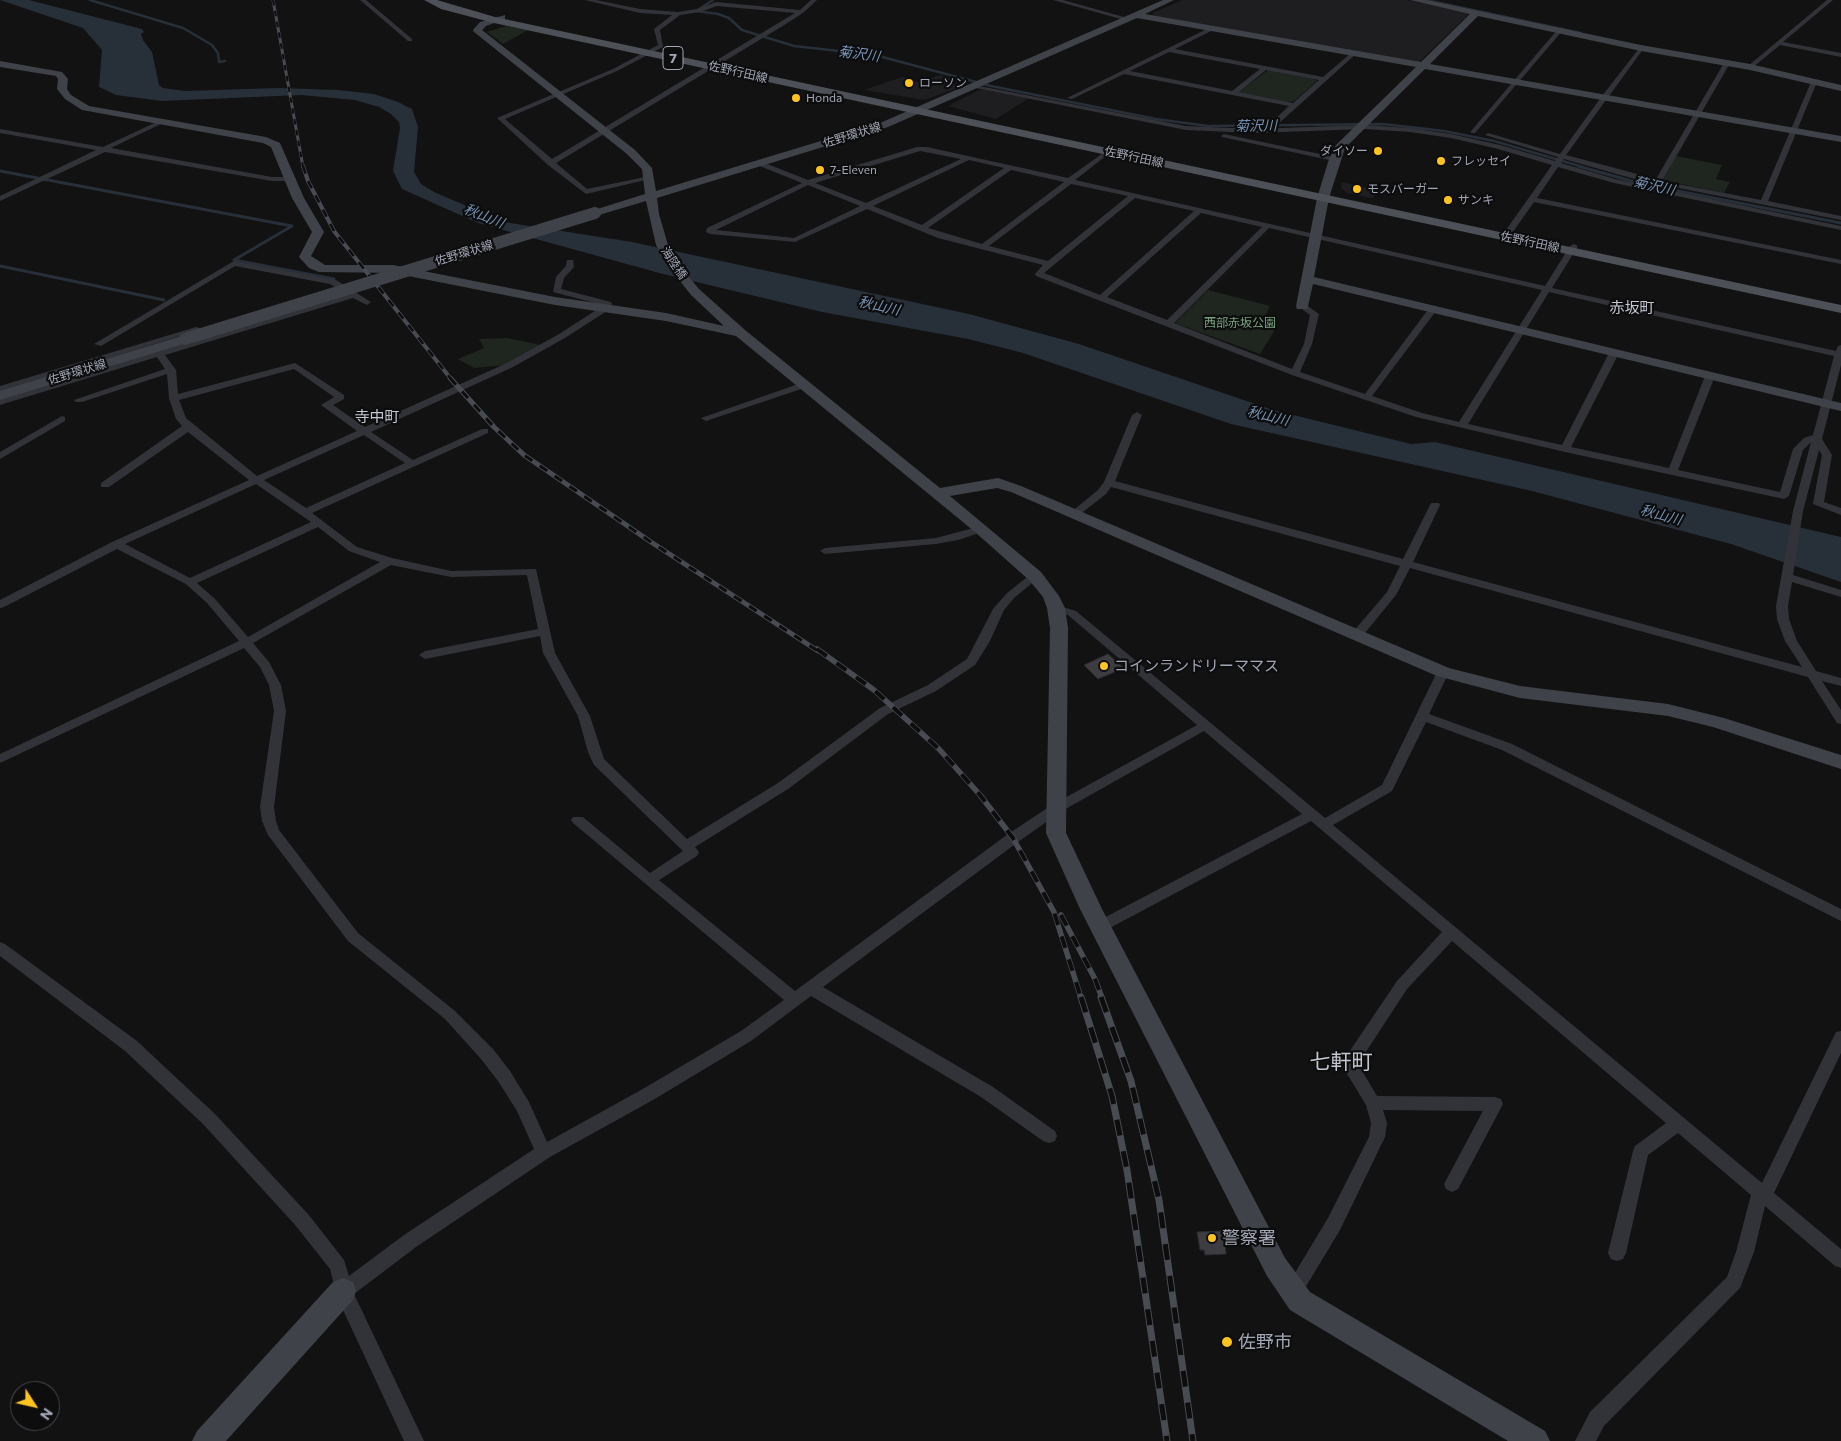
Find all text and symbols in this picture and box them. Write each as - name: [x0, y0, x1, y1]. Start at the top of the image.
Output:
- water label: 菊沢川: [837, 43, 881, 65]
- road number: 7: [663, 46, 683, 70]
- street label: 佐野行田線: [707, 58, 769, 86]
- place label: ローソン: [919, 76, 967, 90]
- marker: ローソン: [903, 77, 915, 89]
- place label: Honda: [806, 91, 842, 105]
- marker: Honda: [790, 92, 802, 104]
- water label: 菊沢川: [1235, 117, 1277, 135]
- street label: 佐野環状線: [821, 119, 883, 151]
- street label: 佐野行田線: [1103, 144, 1165, 170]
- place label: ダイソー: [1320, 144, 1368, 158]
- marker: ダイソー: [1372, 145, 1384, 157]
- place label: フレッセイ: [1451, 154, 1511, 168]
- marker: フレッセイ: [1435, 155, 1447, 167]
- place label: 7-Eleven: [830, 163, 877, 177]
- marker: 7-Eleven: [814, 164, 826, 176]
- water label: 菊沢川: [1632, 173, 1676, 199]
- place label: モスバーガー: [1367, 182, 1439, 196]
- marker: モスバーガー: [1351, 183, 1363, 195]
- place label: サンキ: [1458, 193, 1494, 207]
- marker: サンキ: [1442, 194, 1454, 206]
- water label: 秋山川: [461, 200, 507, 232]
- street label: 佐野行田線: [1499, 229, 1561, 255]
- street label: 佐野環状線: [433, 237, 495, 269]
- street label: 海陸橋: [658, 244, 690, 282]
- water label: 秋山川: [857, 293, 901, 319]
- district label: 赤坂町: [1610, 299, 1654, 317]
- park label: 西部赤坂公園: [1204, 316, 1276, 330]
- street label: 佐野環状線: [46, 356, 108, 388]
- water label: 秋山川: [1246, 403, 1290, 429]
- district label: 寺中町: [355, 408, 399, 426]
- water label: 秋山川: [1639, 501, 1683, 529]
- place label: コインランドリーママス: [1114, 657, 1279, 675]
- marker: コインランドリーママス: [1098, 660, 1110, 672]
- district label: 七軒町: [1310, 1049, 1372, 1075]
- place label: 警察署: [1222, 1227, 1276, 1249]
- marker: 警察署: [1206, 1232, 1218, 1244]
- place label: 佐野市: [1238, 1331, 1292, 1353]
- marker: 佐野市: [1220, 1335, 1234, 1349]
- north arrow: [10, 1381, 60, 1431]
- text: N: [37, 1405, 57, 1423]

